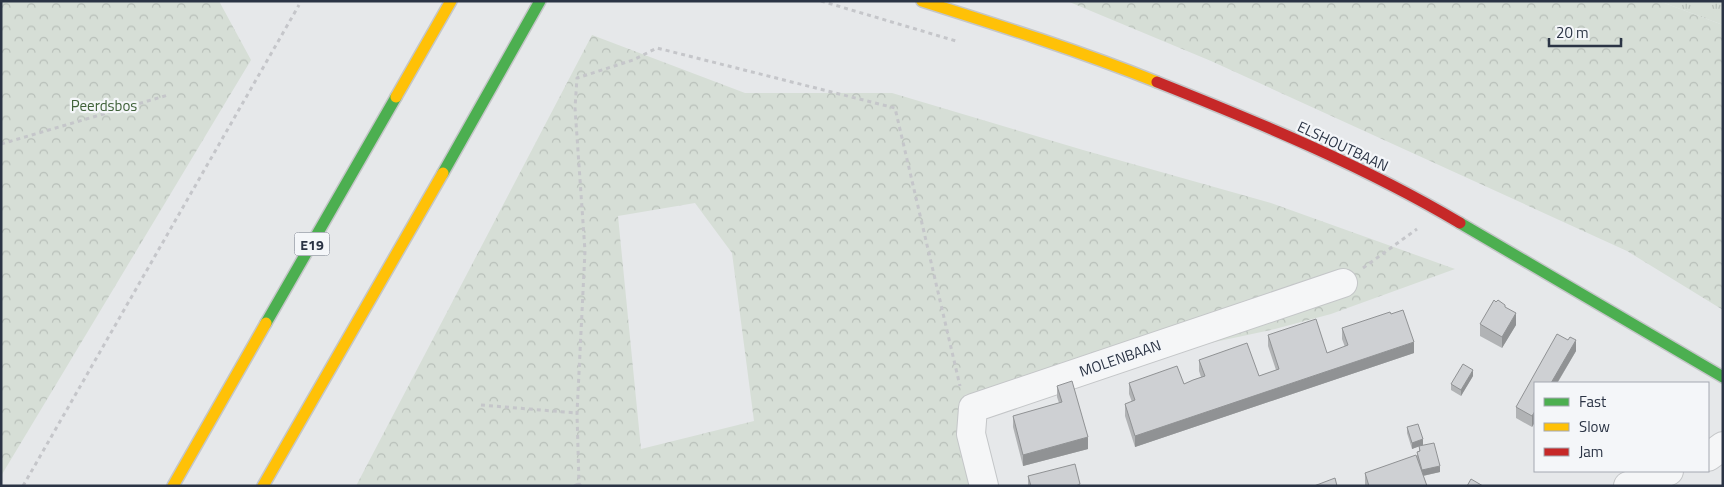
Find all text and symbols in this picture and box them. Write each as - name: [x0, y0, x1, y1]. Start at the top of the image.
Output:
- scale bar: [1549, 15, 1622, 47]
- text: 20 m: [1556, 21, 1589, 44]
- park label: Peerdsbos: [71, 94, 137, 117]
- street label: ELSHOUTBAAN: [1294, 115, 1392, 177]
- road number: E19: [294, 232, 330, 255]
- street label: MOLENBAAN: [1076, 333, 1164, 383]
- legend: [1534, 382, 1709, 472]
- text: Fast: [1579, 390, 1607, 413]
- text: Slow: [1579, 415, 1610, 438]
- text: Jam: [1579, 440, 1603, 463]

